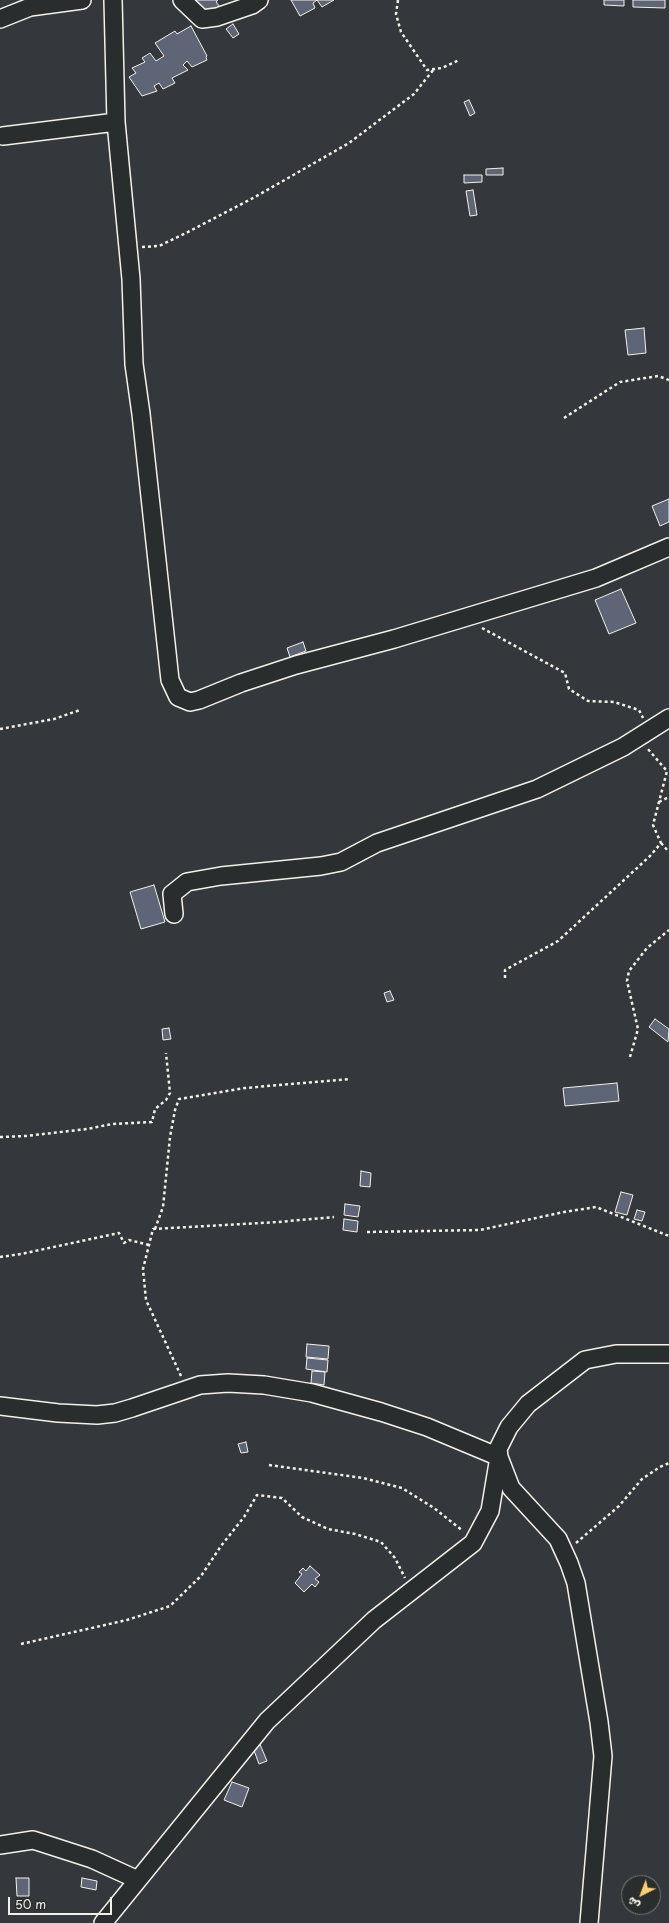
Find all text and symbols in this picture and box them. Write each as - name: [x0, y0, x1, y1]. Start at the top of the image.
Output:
- north arrow: [621, 1875, 661, 1915]
- scale bar: [10, 1889, 114, 1915]
- text: ش: [623, 1893, 643, 1914]
- text: 50 m: [15, 1895, 46, 1913]

